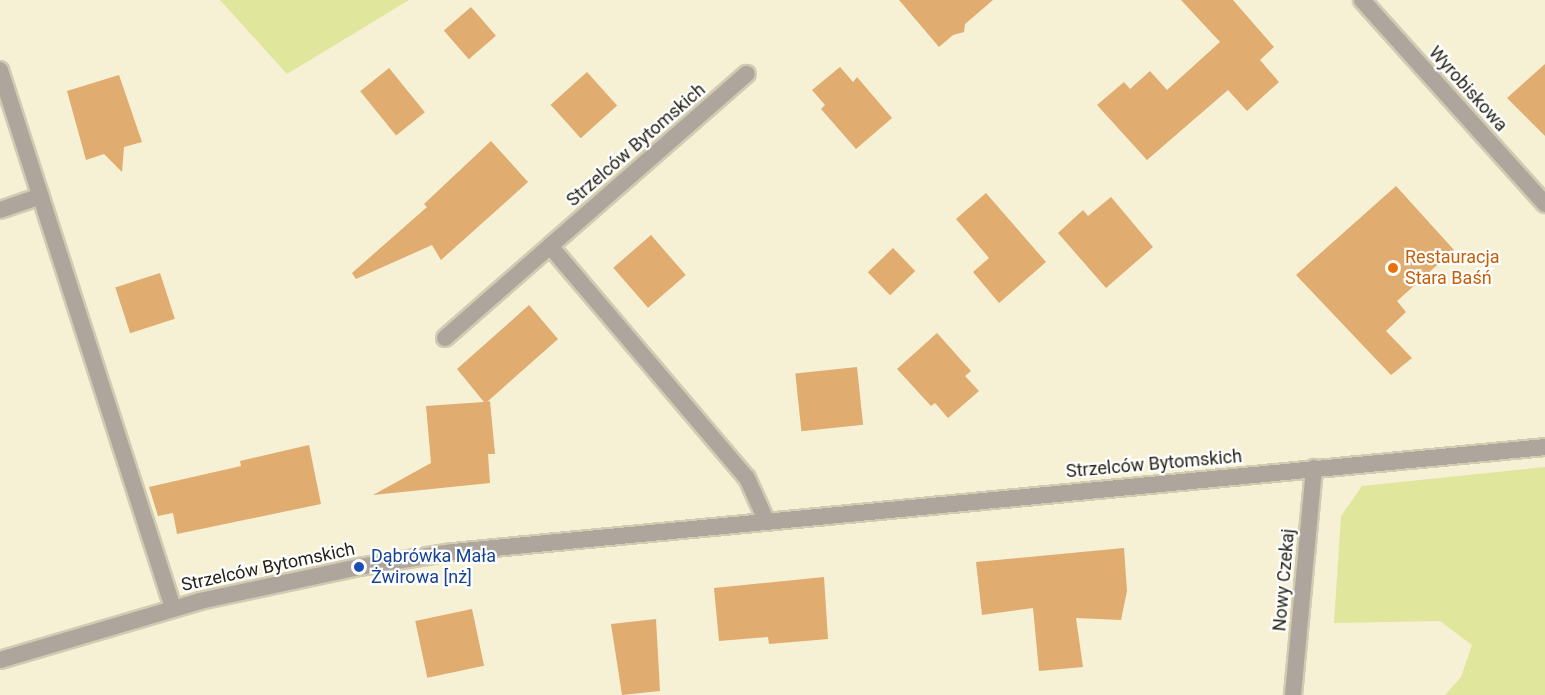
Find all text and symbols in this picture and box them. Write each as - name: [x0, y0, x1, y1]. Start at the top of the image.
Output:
- street label: Wyrobiskowa: [1424, 42, 1512, 136]
- street label: Strzelców Bytomskich: [562, 79, 710, 211]
- place label: Restauracja Stara Baśń: [1405, 247, 1500, 290]
- marker: Restauracja Stara Baśń: [1386, 261, 1400, 275]
- street label: Strzelców Bytomskich: [1065, 446, 1243, 482]
- street label: Nowy Czekaj: [1269, 528, 1299, 632]
- street label: Strzelców Bytomskich: [179, 538, 357, 596]
- place label: Dąbrówka Mała Żwirowa [nż]: [371, 546, 496, 588]
- marker: Dąbrówka Mała Żwirowa [nż]: [352, 560, 366, 574]

